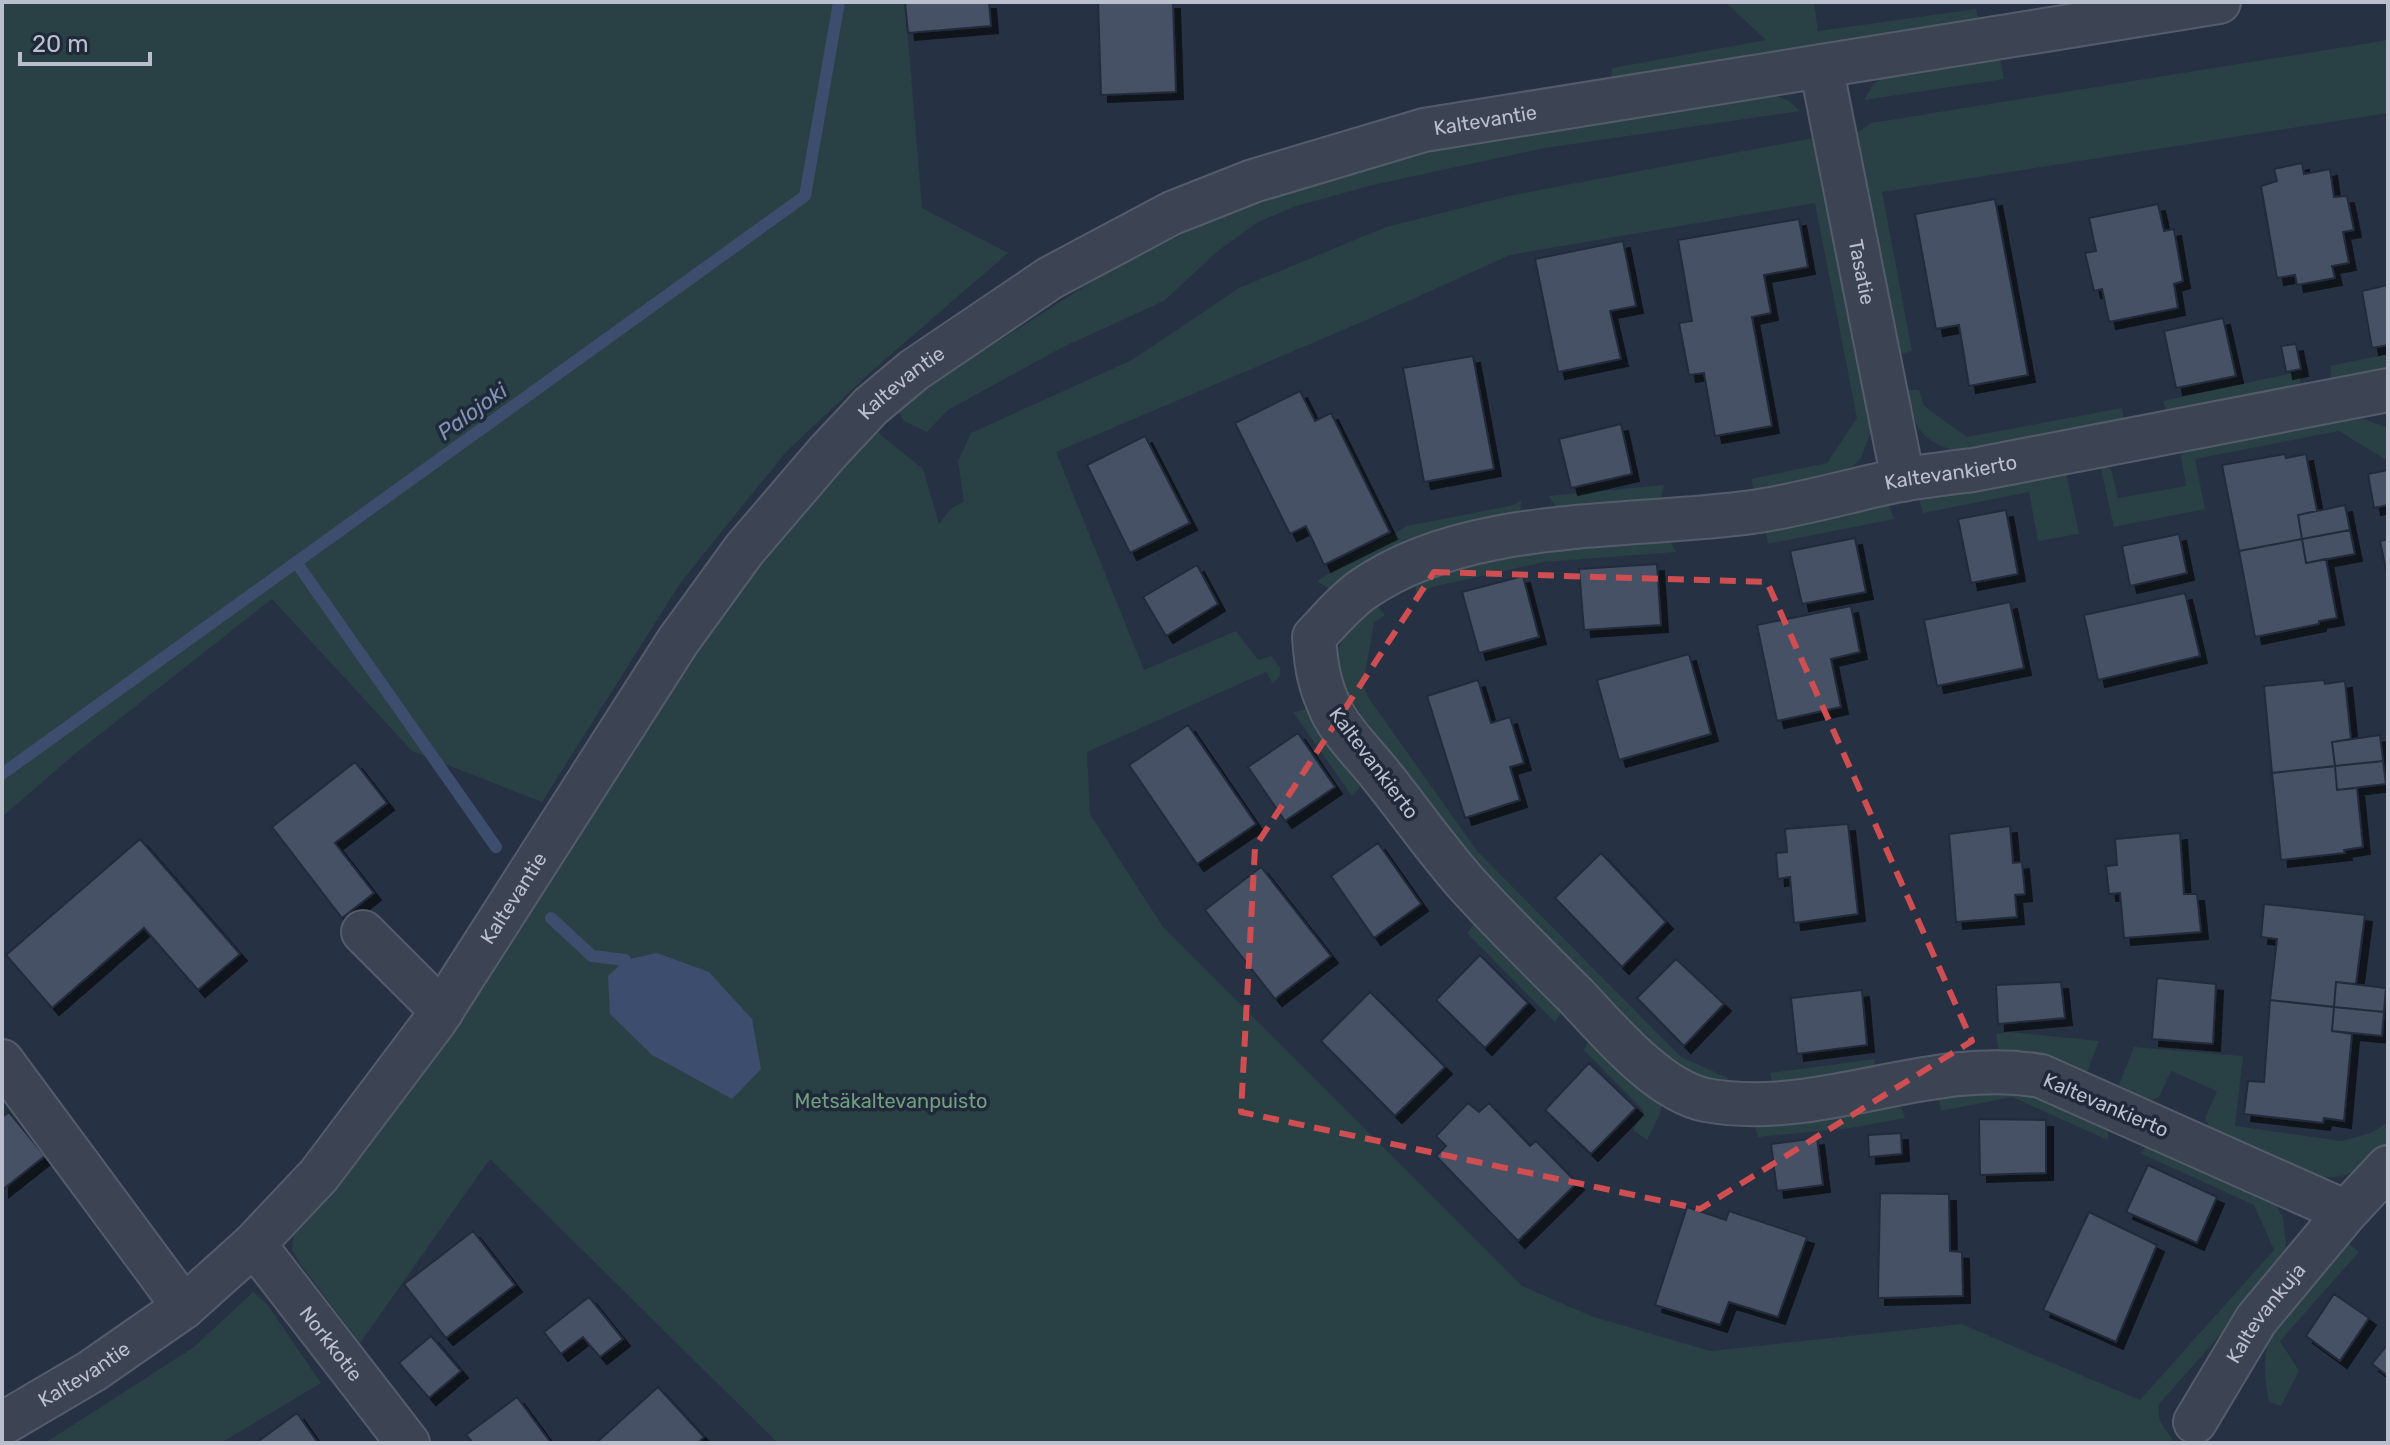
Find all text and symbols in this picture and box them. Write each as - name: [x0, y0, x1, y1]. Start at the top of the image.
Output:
- scale bar: [20, 16, 150, 66]
- text: 20 m: [32, 30, 89, 58]
- street label: Kaltevantie: [1432, 100, 1539, 140]
- street label: Tasatie: [1844, 237, 1880, 307]
- street label: Kaltevantie: [853, 341, 949, 424]
- water label: Palojoki: [432, 377, 513, 446]
- street label: Kaltevankierto: [1882, 450, 2019, 495]
- street label: Kaltevankierto: [1324, 702, 1424, 824]
- street label: Kaltevantie: [475, 848, 552, 949]
- street label: Kaltevankierto: [2040, 1068, 2172, 1142]
- park label: Metsäkaltevanpuisto: [795, 1089, 987, 1113]
- street label: Kaltevankuja: [2221, 1258, 2310, 1368]
- street label: Norkkotie: [295, 1301, 368, 1386]
- street label: Kaltevantie: [34, 1336, 135, 1412]

